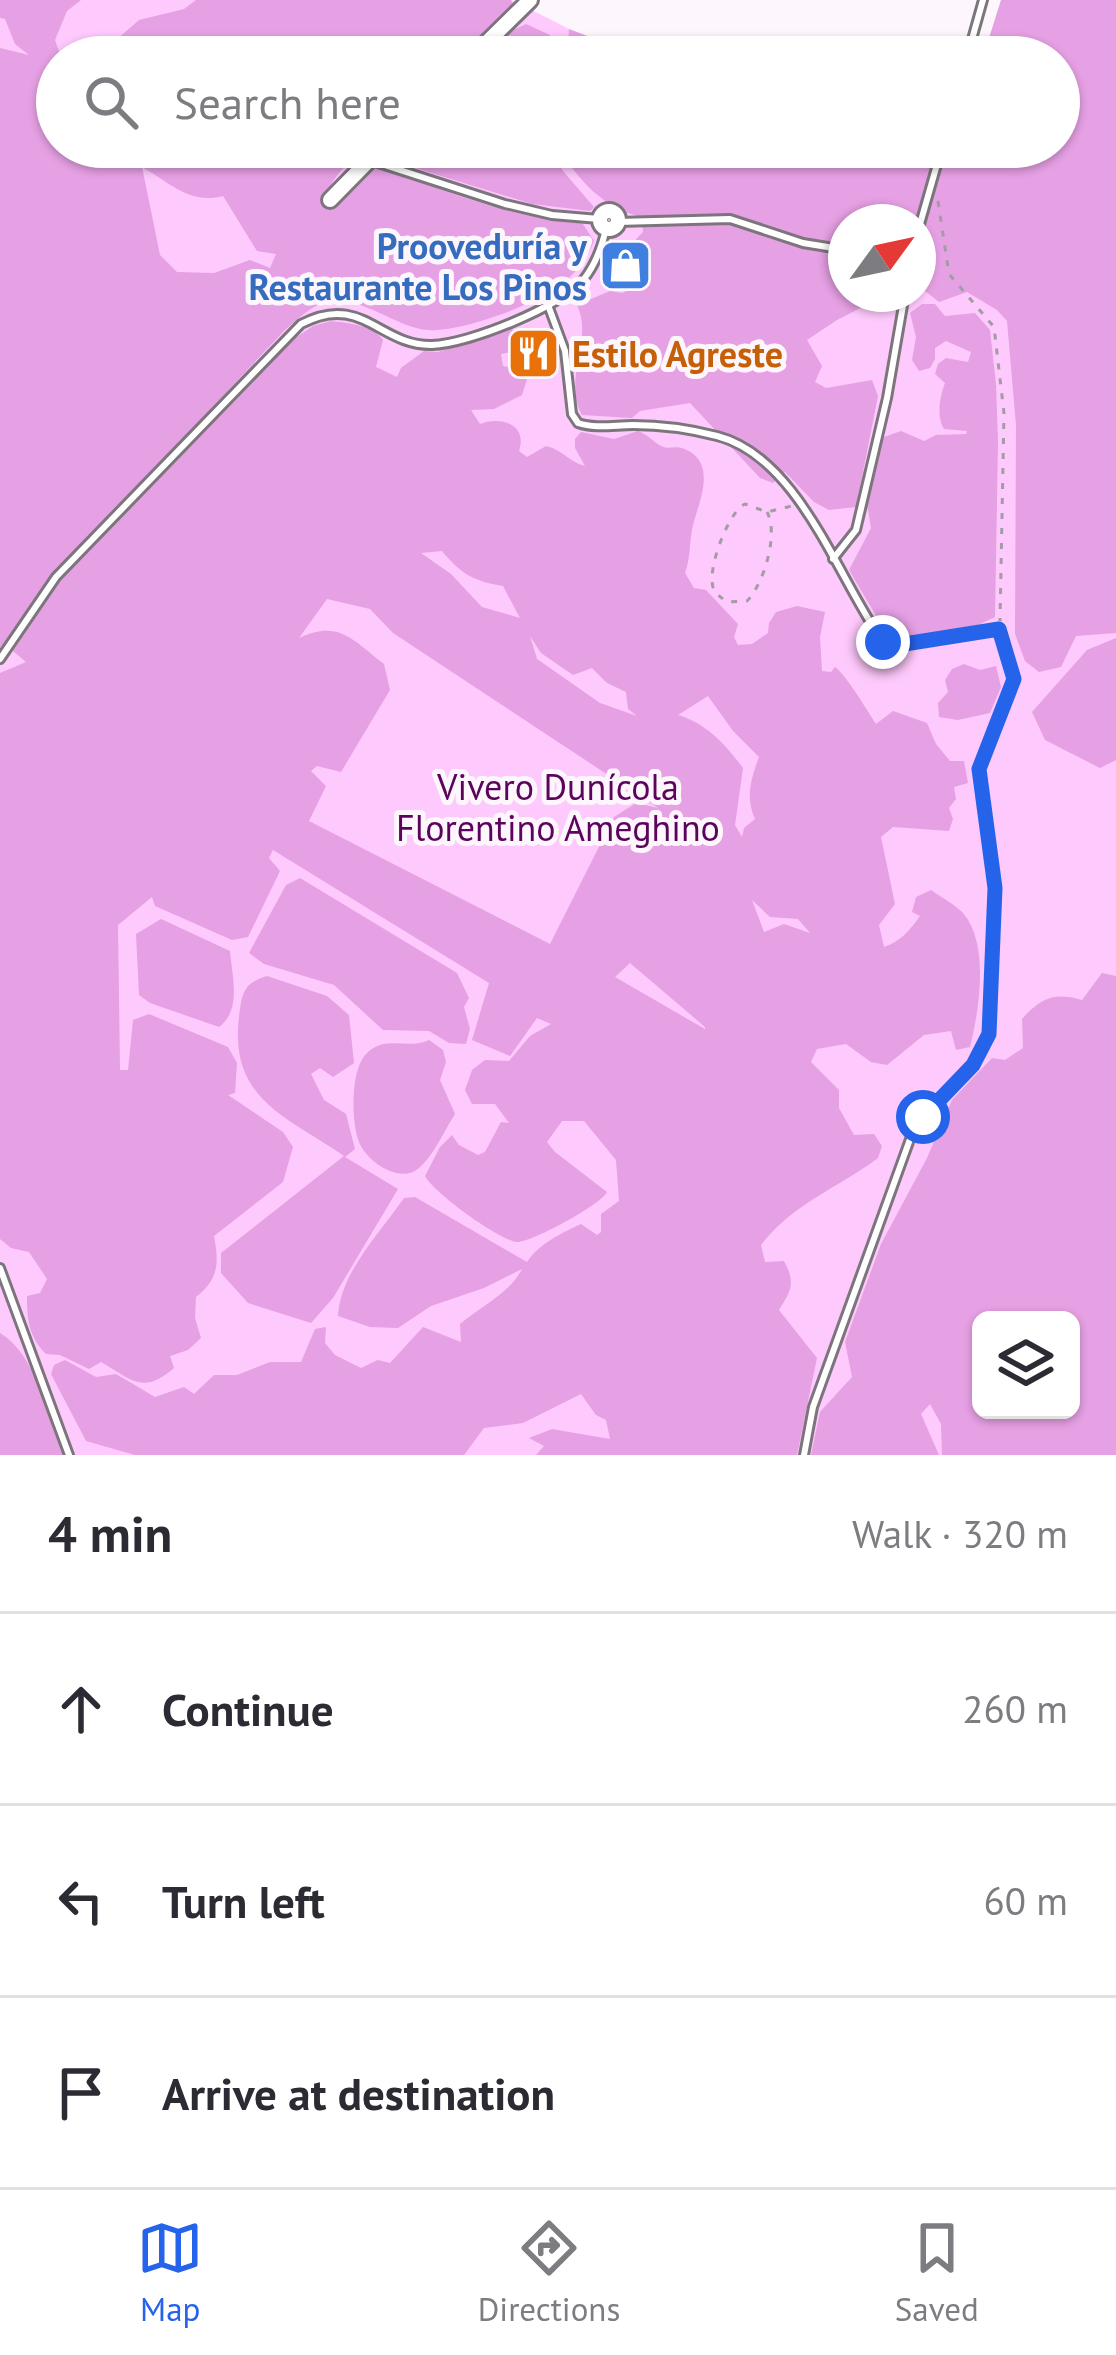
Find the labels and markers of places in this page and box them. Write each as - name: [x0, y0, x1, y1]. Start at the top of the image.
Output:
- place label: Prooveduría y Restaurante Los Pinos: [249, 222, 588, 310]
- shop icon: Prooveduría y Restaurante Los Pinos: [598, 238, 654, 294]
- restaurant icon: Estilo Agreste: [505, 325, 561, 381]
- place label: Estilo Agreste: [572, 330, 783, 377]

